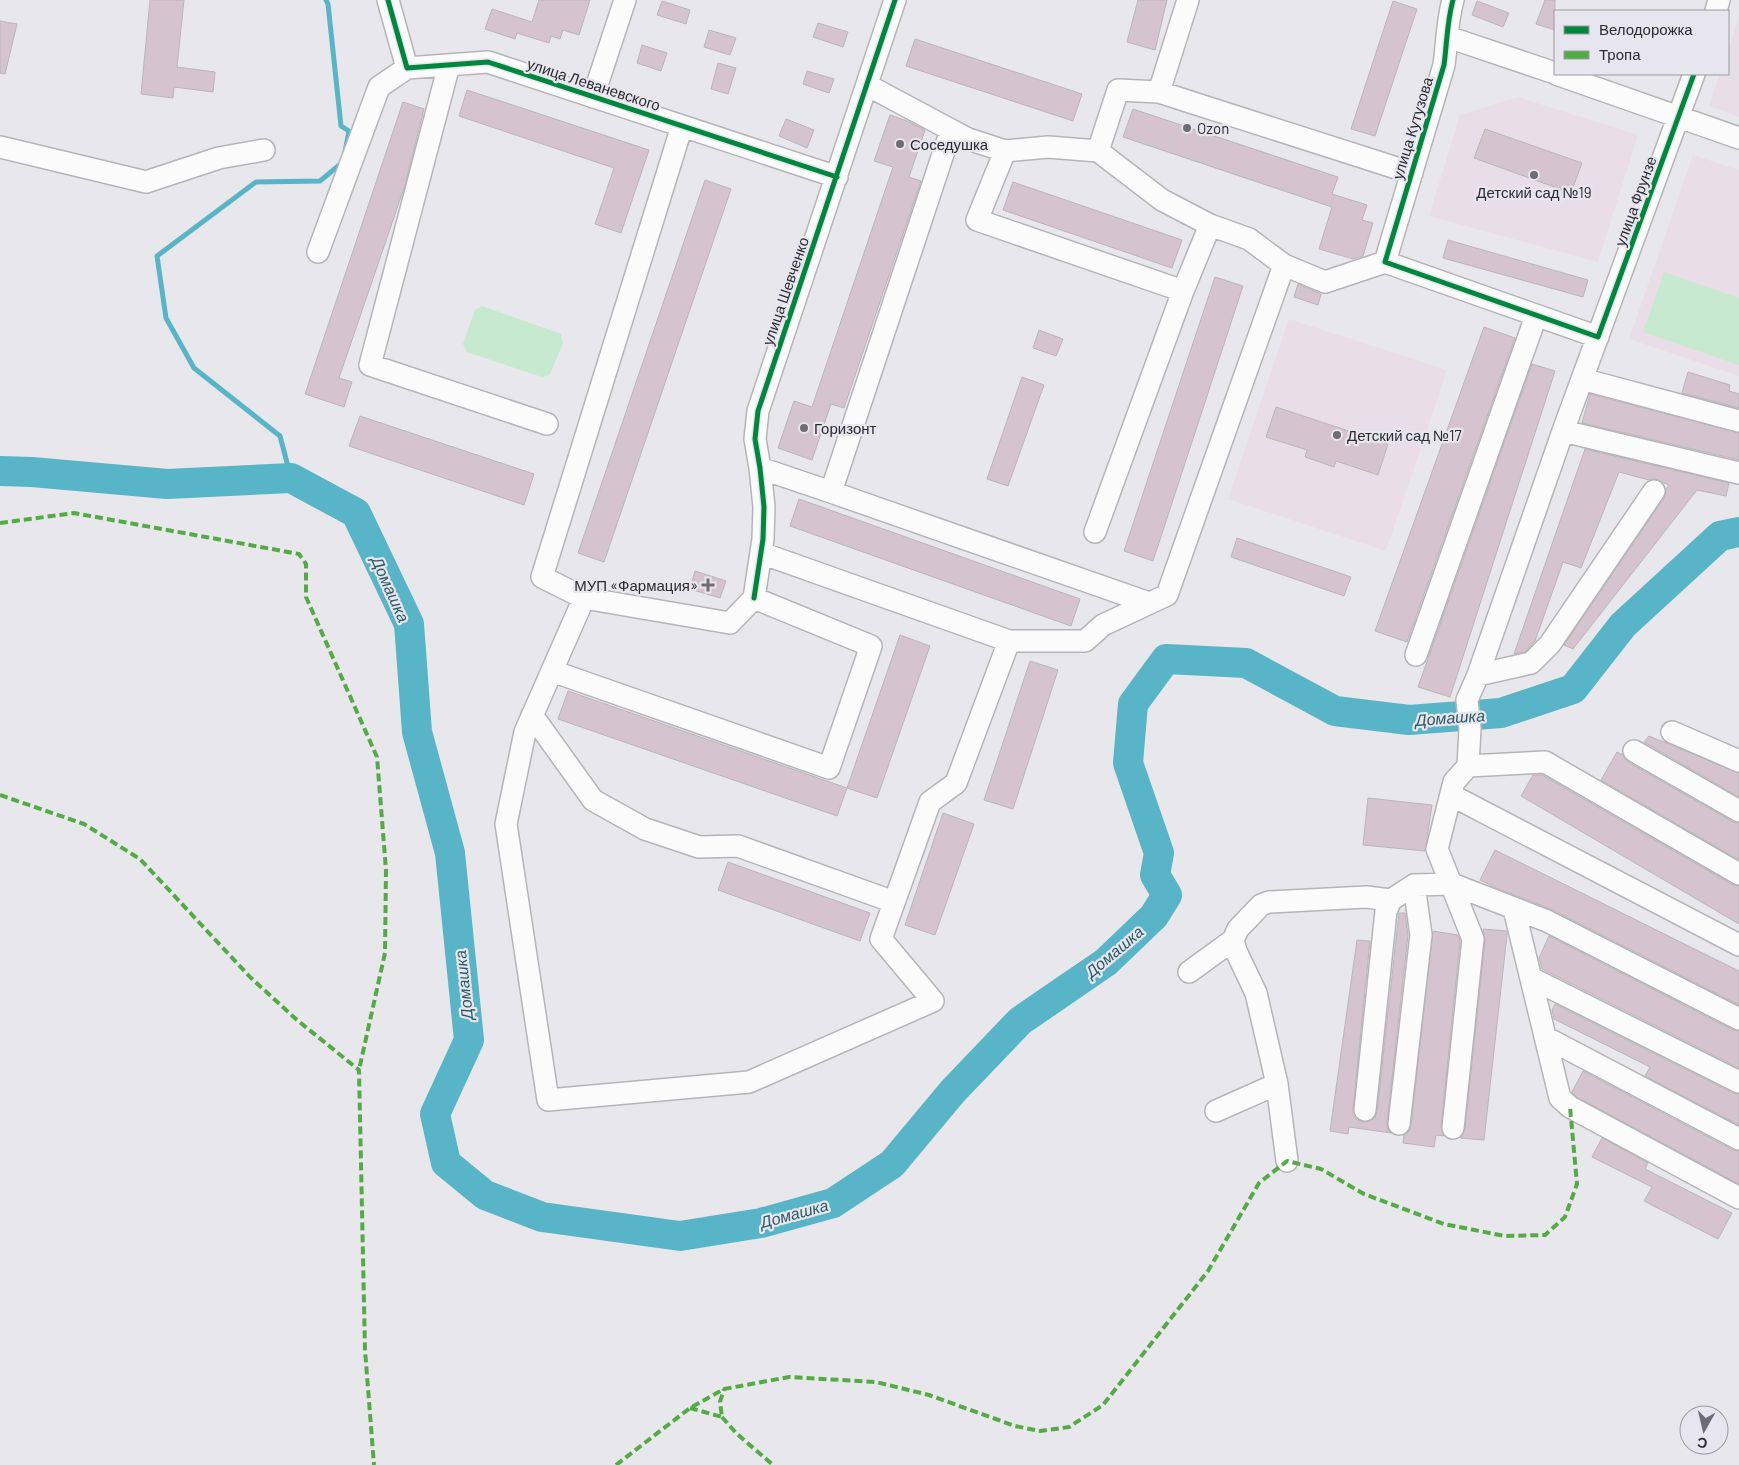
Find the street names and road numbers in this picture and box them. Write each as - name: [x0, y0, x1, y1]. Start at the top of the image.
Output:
- street label: улица Леваневского: [525, 54, 663, 114]
- street label: улица Кутузова: [1388, 74, 1436, 181]
- street label: улица Фрунзе: [1610, 153, 1660, 249]
- street label: улица Шевченко: [758, 235, 812, 347]

